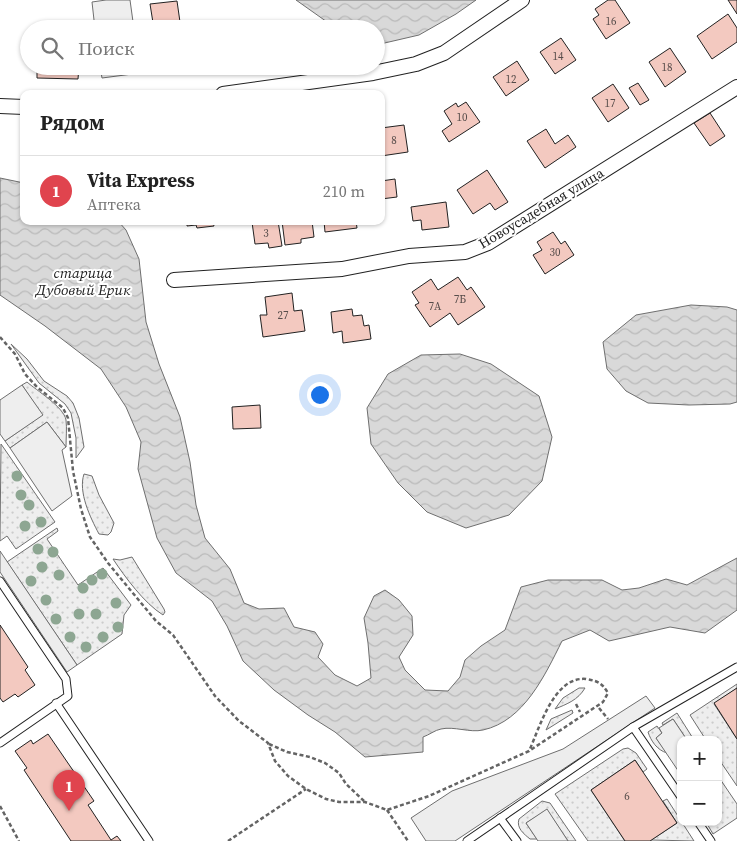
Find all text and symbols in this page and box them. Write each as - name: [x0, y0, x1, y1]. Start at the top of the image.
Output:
- house number: 16: [606, 14, 617, 29]
- search box: [20, 20, 385, 75]
- icon: search: [38, 34, 66, 62]
- text: Поиск: [78, 35, 135, 61]
- house number: 14: [553, 49, 564, 64]
- house number: 18: [662, 60, 673, 75]
- house number: 12: [506, 72, 517, 87]
- house number: 17: [605, 96, 616, 111]
- text: Рядом: [40, 108, 105, 137]
- house number: 10: [457, 110, 468, 125]
- house number: 8: [391, 133, 397, 148]
- street label: Новоусадебная улица: [475, 162, 608, 253]
- text: Vita Express: [87, 167, 195, 193]
- text: 1: [52, 180, 60, 202]
- text: 210 m: [323, 180, 365, 202]
- text: Аптека: [87, 193, 141, 215]
- house number: 3: [263, 226, 269, 241]
- house number: 30: [550, 245, 561, 260]
- water label: старица Дубовый Ерик: [35, 262, 131, 300]
- house number: 7Б: [454, 292, 466, 307]
- house number: 7А: [429, 299, 442, 314]
- house number: 27: [278, 308, 289, 323]
- your location: [307, 382, 333, 408]
- map controls: [677, 736, 722, 826]
- button: +: [677, 736, 722, 781]
- pin: 1: [53, 770, 85, 811]
- button: −: [677, 781, 722, 826]
- house number: 6: [624, 789, 630, 804]

